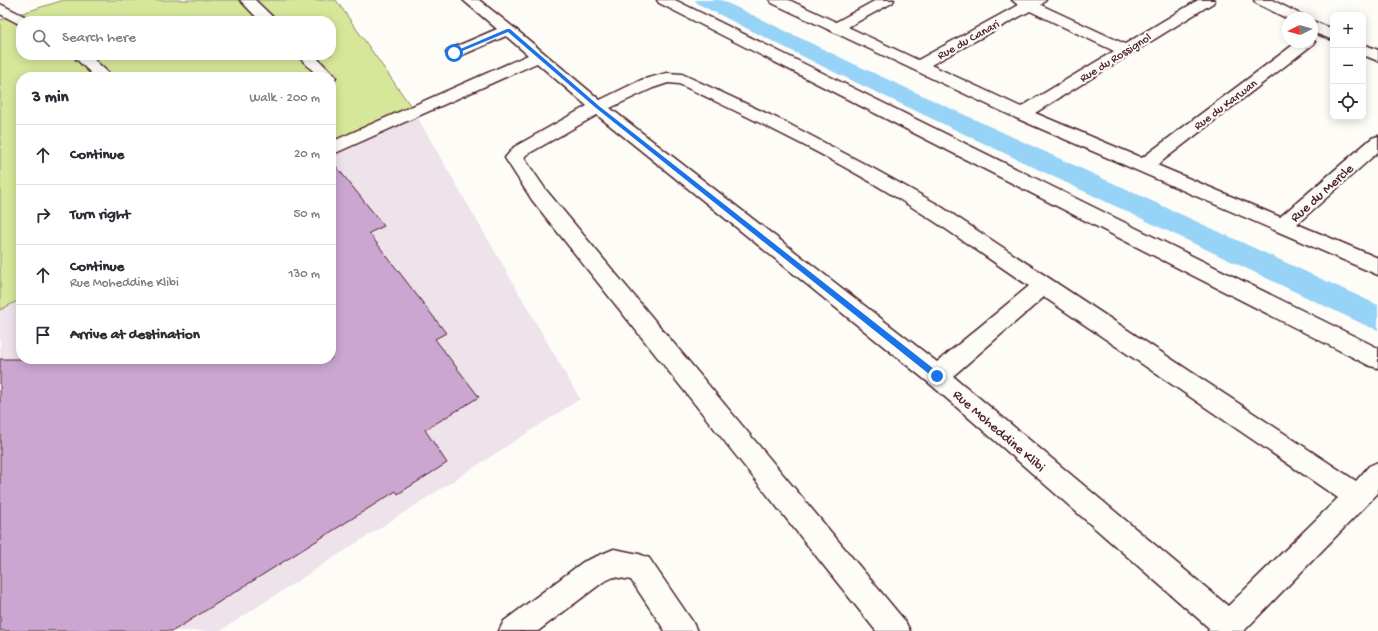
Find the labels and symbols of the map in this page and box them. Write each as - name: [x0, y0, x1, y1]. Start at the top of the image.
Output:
- north arrow: [1282, 12, 1318, 48]
- street label: Rue du Canari: [935, 18, 1003, 64]
- street label: Rue du Rossignol: [1078, 31, 1155, 86]
- route start: [445, 44, 463, 62]
- street label: Rue du Karwan: [1192, 77, 1261, 134]
- street label: Rue du Mercle: [1287, 160, 1358, 227]
- route end: [928, 367, 946, 385]
- street label: Rue Moheddine Klibi: [949, 387, 1048, 477]

